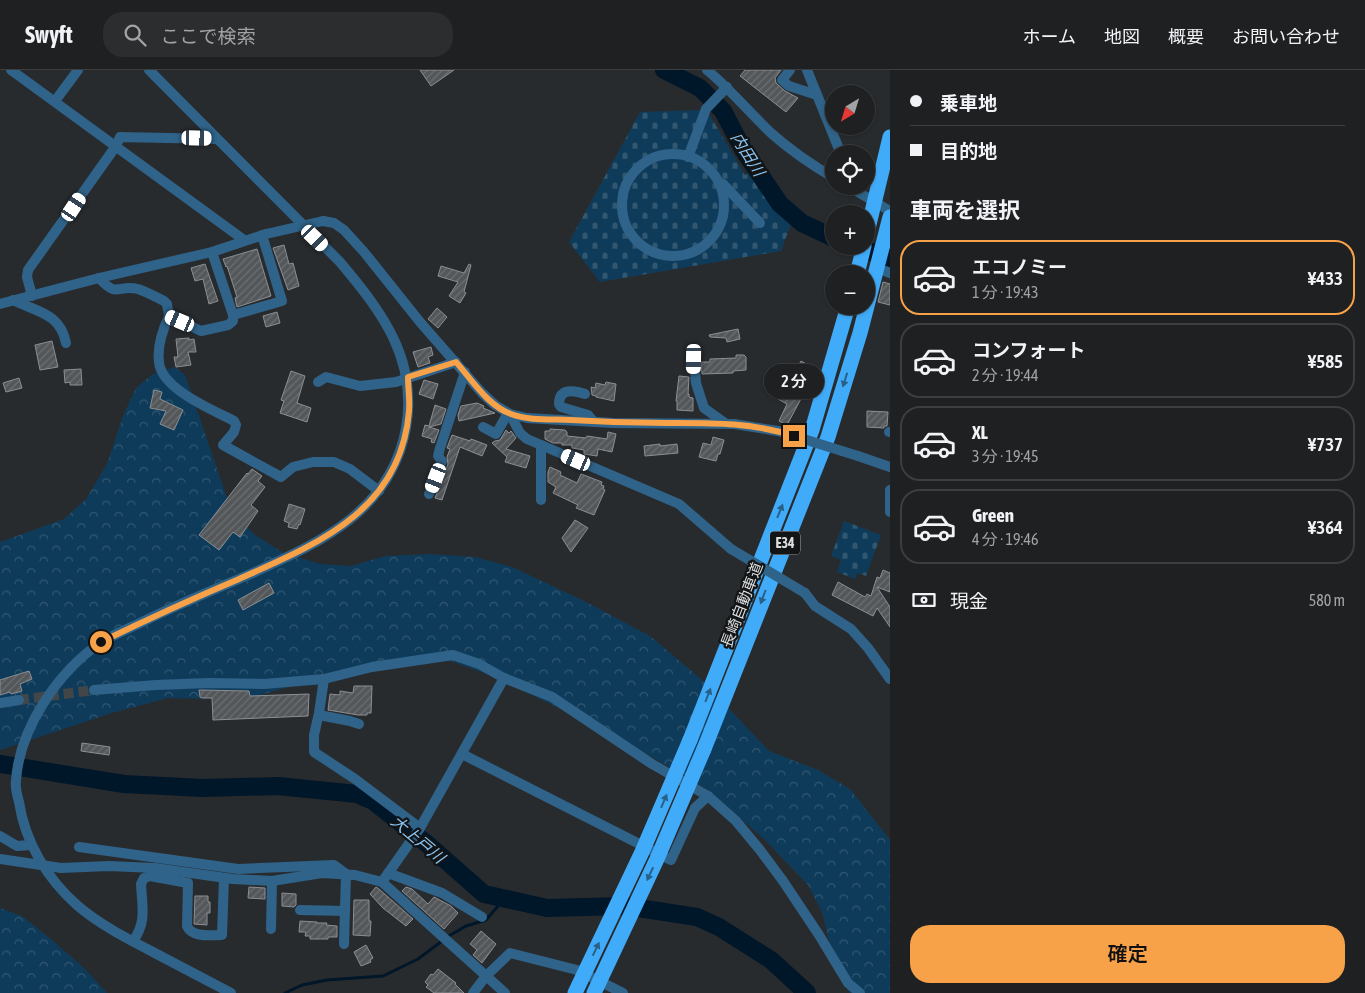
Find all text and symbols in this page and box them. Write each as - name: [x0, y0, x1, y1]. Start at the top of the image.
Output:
- search box: [103, 12, 453, 57]
- text: Swyft: [25, 21, 73, 48]
- icon: search: [121, 21, 149, 49]
- text: ここで検索: [161, 25, 256, 47]
- text: ホーム: [1023, 26, 1076, 47]
- text: 地図: [1104, 26, 1140, 47]
- text: 概要: [1168, 26, 1204, 47]
- text: お問い合わせ: [1232, 26, 1340, 47]
- north arrow: [825, 85, 875, 135]
- map controls: [825, 85, 875, 315]
- text: 乗車地: [940, 92, 997, 114]
- water label: 内田川: [728, 129, 769, 181]
- car: [181, 130, 212, 146]
- text: 目的地: [940, 140, 997, 162]
- button: locate: [825, 145, 875, 195]
- car: [59, 190, 88, 224]
- text: 車両を選択: [910, 197, 1020, 223]
- button: +: [825, 205, 875, 255]
- car: [298, 222, 331, 254]
- icon: car: [912, 255, 957, 300]
- text: エコノミー: [972, 256, 1067, 278]
- button: −: [825, 265, 875, 315]
- text: ¥433: [1308, 267, 1343, 289]
- text: 1 分 · 19:43: [972, 283, 1038, 301]
- car: [163, 308, 196, 334]
- icon: car: [912, 338, 957, 383]
- text: コンフォート: [972, 339, 1085, 361]
- car: [686, 344, 701, 374]
- text: ¥585: [1308, 350, 1343, 372]
- callout: 2 分: [764, 364, 824, 398]
- text: 2 分 · 19:44: [972, 366, 1038, 384]
- text: 2 分: [781, 372, 807, 390]
- one-way arrow: [841, 373, 849, 388]
- icon: car: [912, 421, 957, 466]
- text: XL: [972, 421, 988, 443]
- route end: [783, 425, 805, 447]
- text: ¥737: [1308, 433, 1343, 455]
- car: [559, 447, 592, 473]
- text: 3 分 · 19:45: [972, 447, 1038, 465]
- car: [423, 461, 448, 495]
- one-way arrow: [776, 503, 784, 518]
- icon: car: [912, 504, 957, 549]
- text: Green: [972, 504, 1014, 526]
- text: ¥364: [1308, 516, 1343, 538]
- text: 4 分 · 19:46: [972, 530, 1038, 548]
- road number: E34: [770, 532, 800, 554]
- street label: 長崎自動車道: [717, 560, 766, 650]
- icon: cash: [910, 586, 938, 614]
- one-way arrow: [759, 590, 766, 605]
- text: 現金: [950, 590, 988, 612]
- text: 580 m: [1309, 591, 1345, 609]
- route start: [90, 631, 112, 653]
- one-way arrow: [704, 687, 712, 702]
- one-way arrow: [660, 794, 668, 808]
- water label: 大上戸川: [388, 812, 450, 868]
- one-way arrow: [645, 867, 653, 881]
- button: 確定: [910, 925, 1345, 983]
- one-way arrow: [593, 942, 601, 956]

